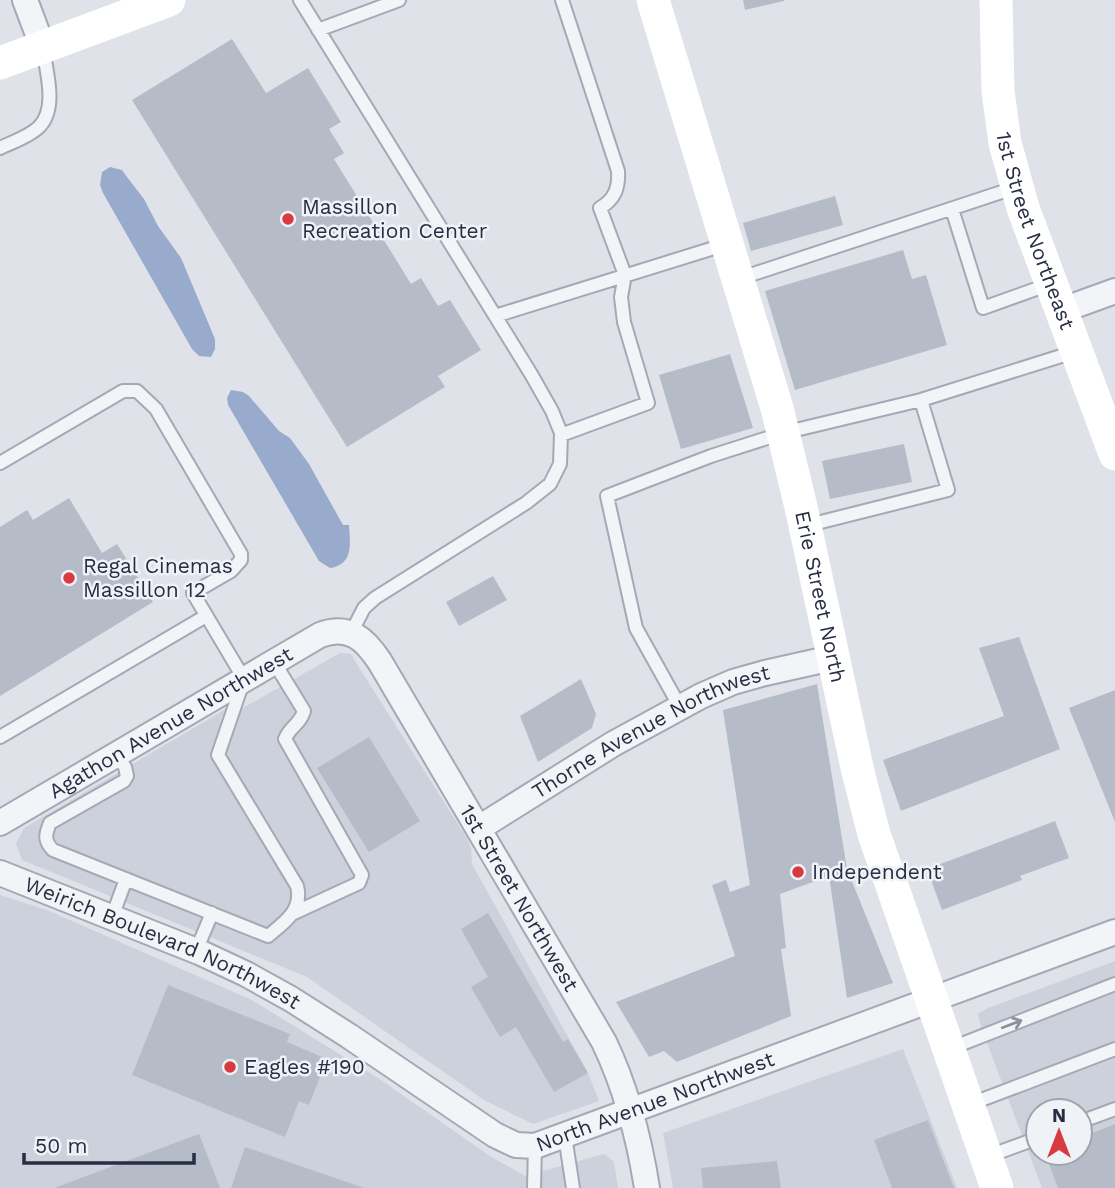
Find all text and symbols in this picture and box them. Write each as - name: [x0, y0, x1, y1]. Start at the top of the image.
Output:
- street label: 1st Street Northeast: [992, 130, 1080, 333]
- place label: Massillon Recreation Center: [302, 194, 488, 243]
- marker: Massillon Recreation Center: [280, 211, 296, 227]
- street label: Erie Street North: [790, 508, 851, 685]
- place label: Regal Cinemas Massillon 12: [83, 553, 233, 602]
- marker: Regal Cinemas Massillon 12: [61, 570, 77, 586]
- street label: Agathon Avenue Northwest: [44, 641, 297, 804]
- street label: Thorne Avenue Northwest: [527, 659, 772, 804]
- street label: 1st Street Northwest: [455, 800, 584, 996]
- place label: Independent: [812, 859, 942, 884]
- marker: Independent: [790, 864, 806, 880]
- street label: Weirich Boulevard Northwest: [21, 871, 306, 1014]
- one-way arrow: [1001, 1016, 1022, 1029]
- street label: North Avenue Northwest: [532, 1046, 778, 1157]
- place label: Eagles #190: [244, 1054, 365, 1079]
- marker: Eagles #190: [222, 1059, 238, 1075]
- north arrow: [1024, 1097, 1094, 1167]
- text: N: [1052, 1104, 1066, 1127]
- scale bar: [24, 1122, 194, 1166]
- text: 50 m: [35, 1133, 87, 1158]

